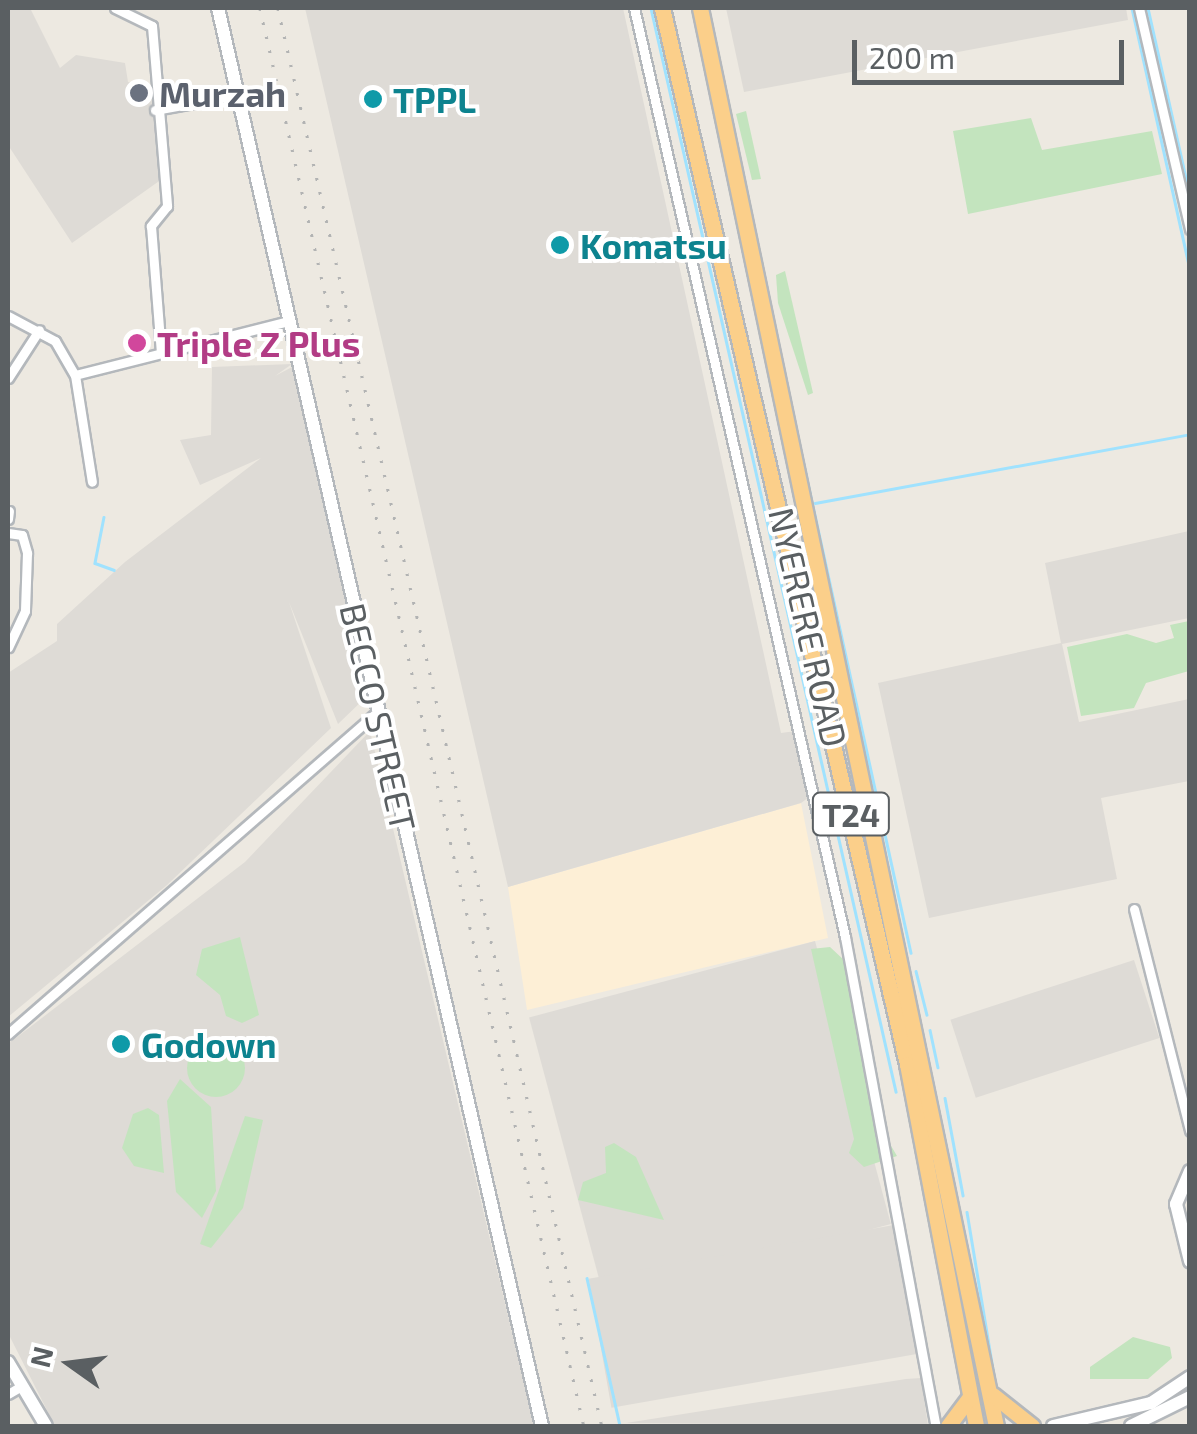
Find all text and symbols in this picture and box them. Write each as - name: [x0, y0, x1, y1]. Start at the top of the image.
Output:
- scale bar: [857, 20, 1130, 82]
- text: 200 m: [869, 39, 955, 75]
- place label: Murzah: [159, 72, 286, 114]
- place label: TPPL: [393, 78, 476, 120]
- marker: Murzah: [128, 82, 150, 104]
- marker: TPPL: [362, 88, 384, 110]
- place label: Komatsu: [580, 224, 727, 266]
- marker: Komatsu: [549, 234, 571, 256]
- place label: Triple Z Plus: [157, 322, 360, 364]
- marker: Triple Z Plus: [126, 332, 148, 354]
- street label: NYERERE ROAD: [761, 503, 857, 751]
- street label: BECCO STREET: [332, 599, 426, 835]
- road number: T24: [811, 787, 891, 841]
- place label: Godown: [141, 1023, 276, 1065]
- marker: Godown: [110, 1033, 132, 1055]
- north arrow: [20, 1314, 120, 1414]
- text: N: [22, 1343, 60, 1371]

